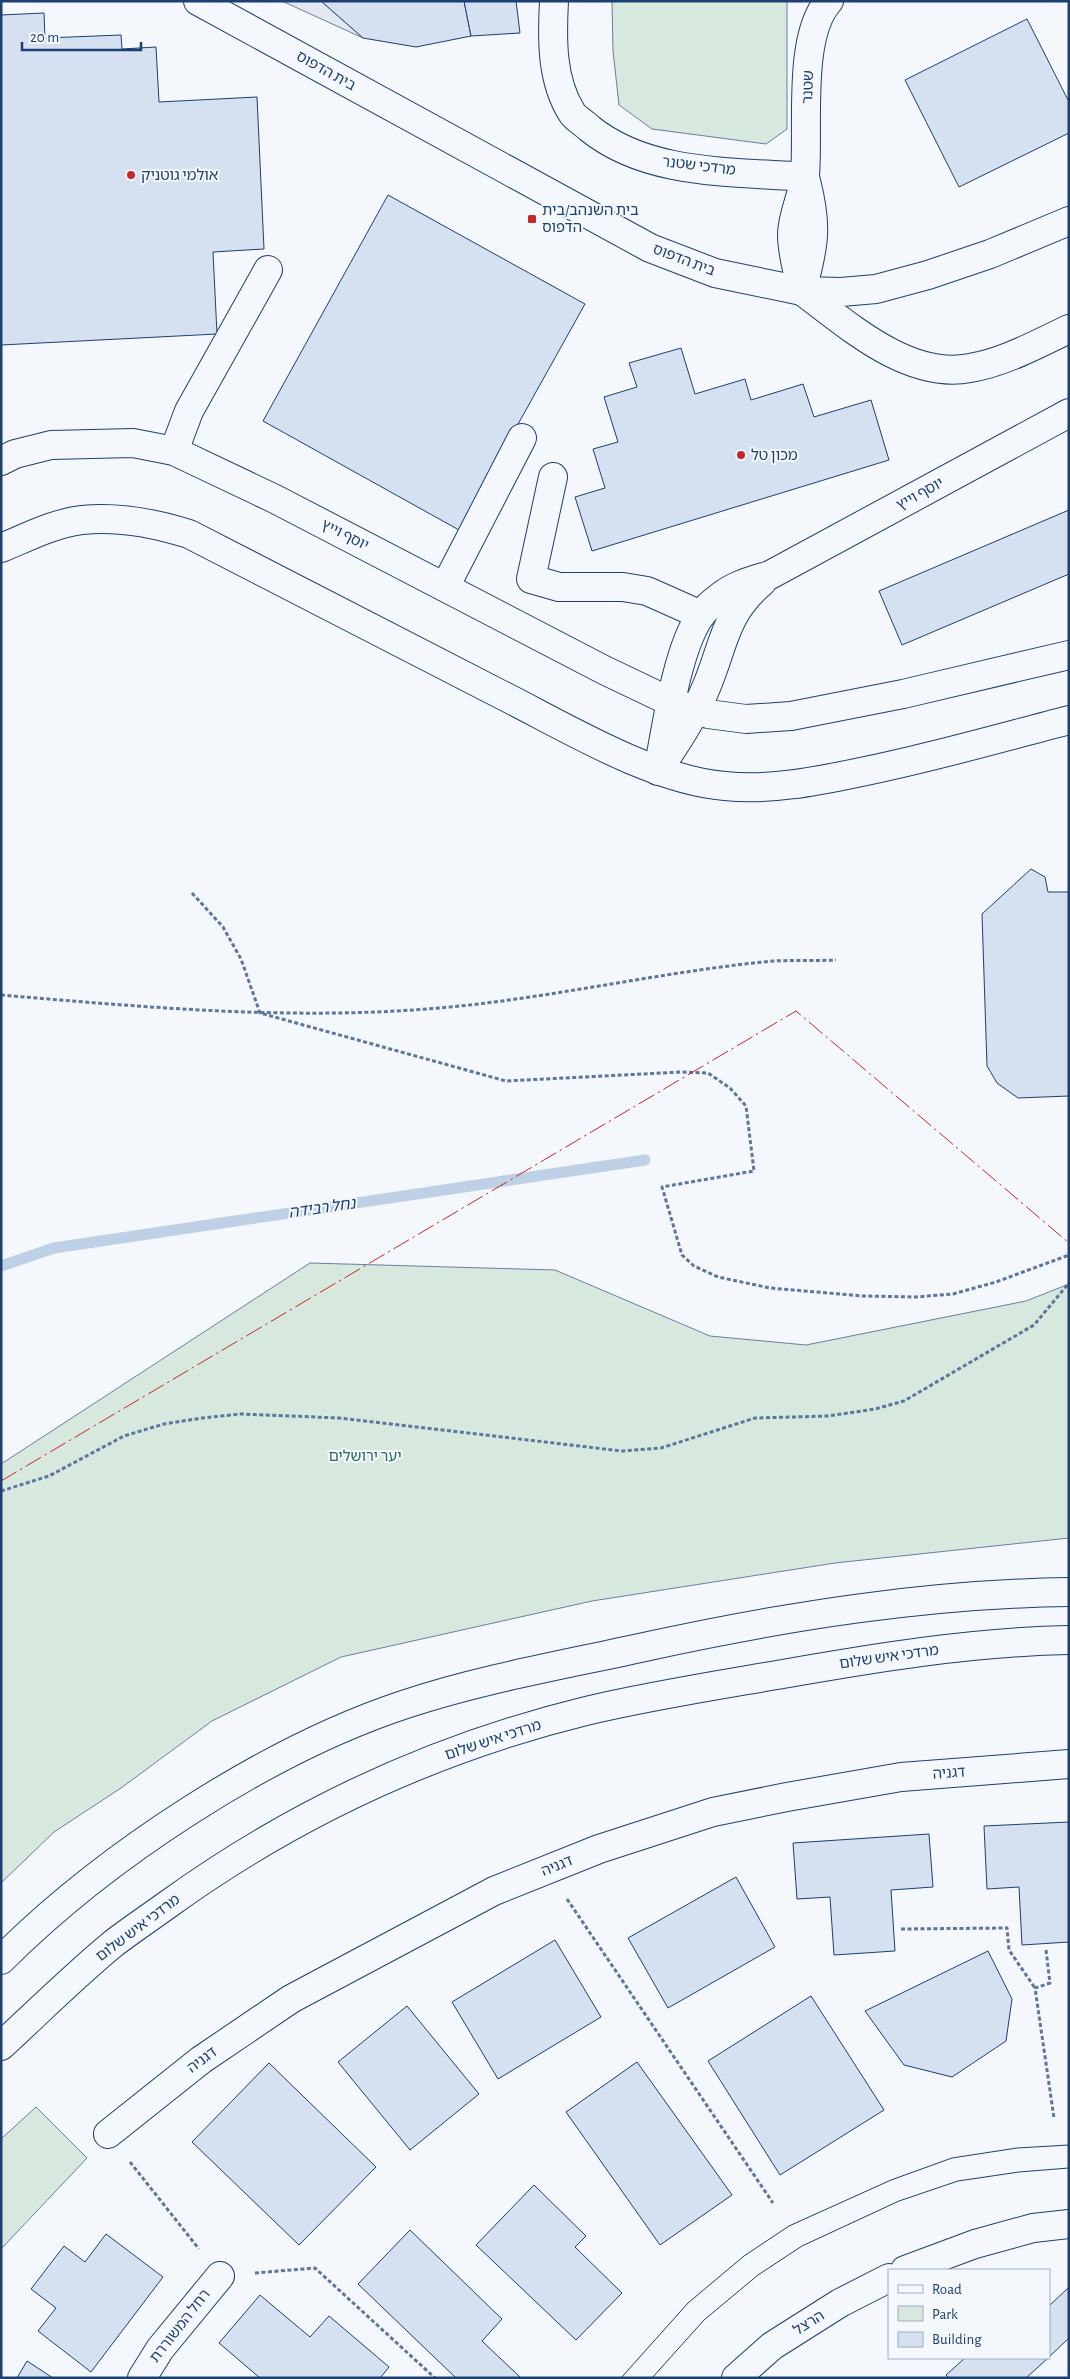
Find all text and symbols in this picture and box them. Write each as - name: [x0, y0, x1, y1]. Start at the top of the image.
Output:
- scale bar: [22, 20, 141, 52]
- text: 20 m: [30, 30, 59, 45]
- street label: בית הדפוס: [294, 49, 359, 94]
- street label: שטנר: [800, 70, 816, 104]
- street label: מרדכי שטנר: [661, 154, 737, 178]
- place label: אולמי גוטניק: [141, 168, 218, 183]
- marker: אולמי גוטניק: [125, 169, 137, 181]
- place label: בית השנהב/בית הדפוס: [542, 203, 639, 235]
- marker: בית השנהב/בית הדפוס: [526, 213, 538, 225]
- street label: בית הדפוס: [651, 241, 718, 279]
- place label: מכון טל: [751, 448, 798, 463]
- marker: מכון טל: [735, 449, 747, 461]
- street label: יוסף וייץ: [894, 475, 946, 513]
- street label: יוסף וייץ: [319, 517, 371, 553]
- water label: נחל רבידה: [288, 1195, 357, 1221]
- park label: יער ירושלים: [328, 1449, 402, 1464]
- street label: מרדכי איש שלום: [838, 1643, 940, 1671]
- street label: מרדכי איש שלום: [443, 1717, 543, 1763]
- street label: דגניה: [932, 1764, 966, 1782]
- street label: דגניה: [539, 1853, 575, 1879]
- street label: מרדכי איש שלום: [93, 1892, 183, 1964]
- street label: דגניה: [184, 2044, 220, 2076]
- legend: [888, 2269, 1050, 2359]
- text: Road: [932, 2282, 962, 2297]
- street label: רחל המשוררת: [147, 2287, 213, 2365]
- text: Park: [932, 2307, 958, 2322]
- street label: הרצל: [791, 2308, 827, 2338]
- text: Building: [932, 2332, 982, 2347]

